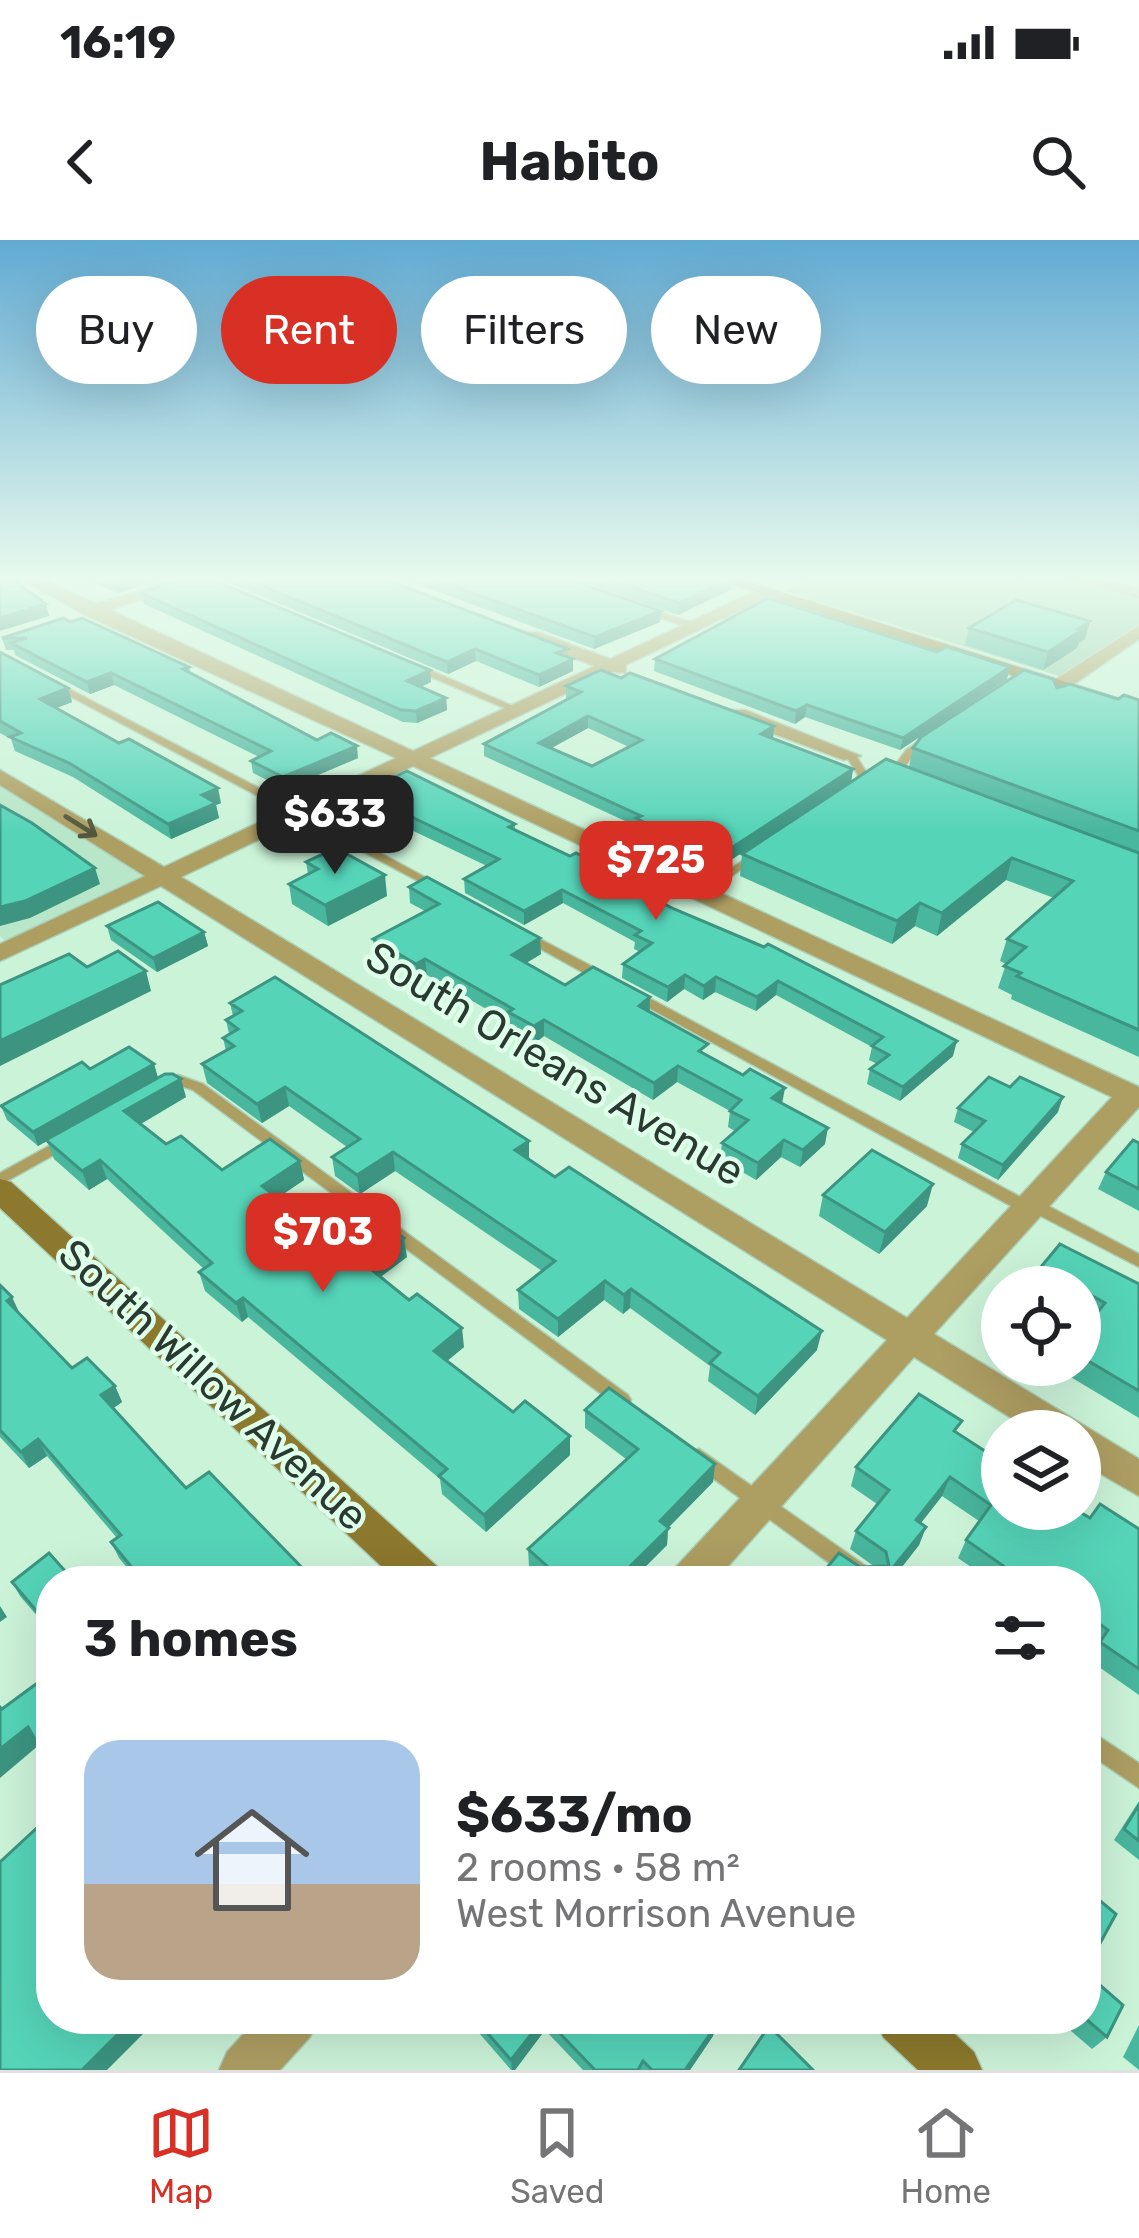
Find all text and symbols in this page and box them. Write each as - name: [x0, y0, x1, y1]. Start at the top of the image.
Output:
- text: 16:19: [60, 16, 176, 69]
- icon: back: [48, 129, 114, 195]
- icon: search: [1025, 129, 1091, 195]
- text: Habito: [480, 130, 659, 194]
- chip: Buy: [36, 276, 197, 384]
- chip: Rent: [221, 276, 397, 384]
- chip: Filters: [421, 276, 627, 384]
- chip: New: [651, 276, 821, 384]
- pin: $633: [264, 775, 406, 877]
- text: $633: [284, 791, 386, 837]
- one-way arrow: [63, 814, 97, 838]
- pin: $725: [585, 821, 727, 923]
- text: $725: [607, 837, 705, 883]
- street label: South Orleans Avenue: [357, 931, 753, 1197]
- pin: $703: [252, 1193, 394, 1295]
- text: $703: [273, 1209, 373, 1255]
- street label: South Willow Avenue: [48, 1229, 378, 1541]
- map controls: [981, 1266, 1101, 1530]
- button: locate: [981, 1266, 1101, 1386]
- button: layers: [981, 1410, 1101, 1530]
- icon: filters: [987, 1605, 1053, 1671]
- text: 3 homes: [84, 1608, 298, 1669]
- text: $633/mo: [456, 1784, 693, 1845]
- icon: home: [180, 1788, 324, 1932]
- text: 2 rooms · 58 m²: [456, 1845, 740, 1891]
- text: West Morrison Avenue: [456, 1891, 856, 1937]
- tab: Map: [148, 2100, 214, 2211]
- tab: Saved: [510, 2100, 604, 2211]
- tab: Home: [901, 2100, 991, 2211]

